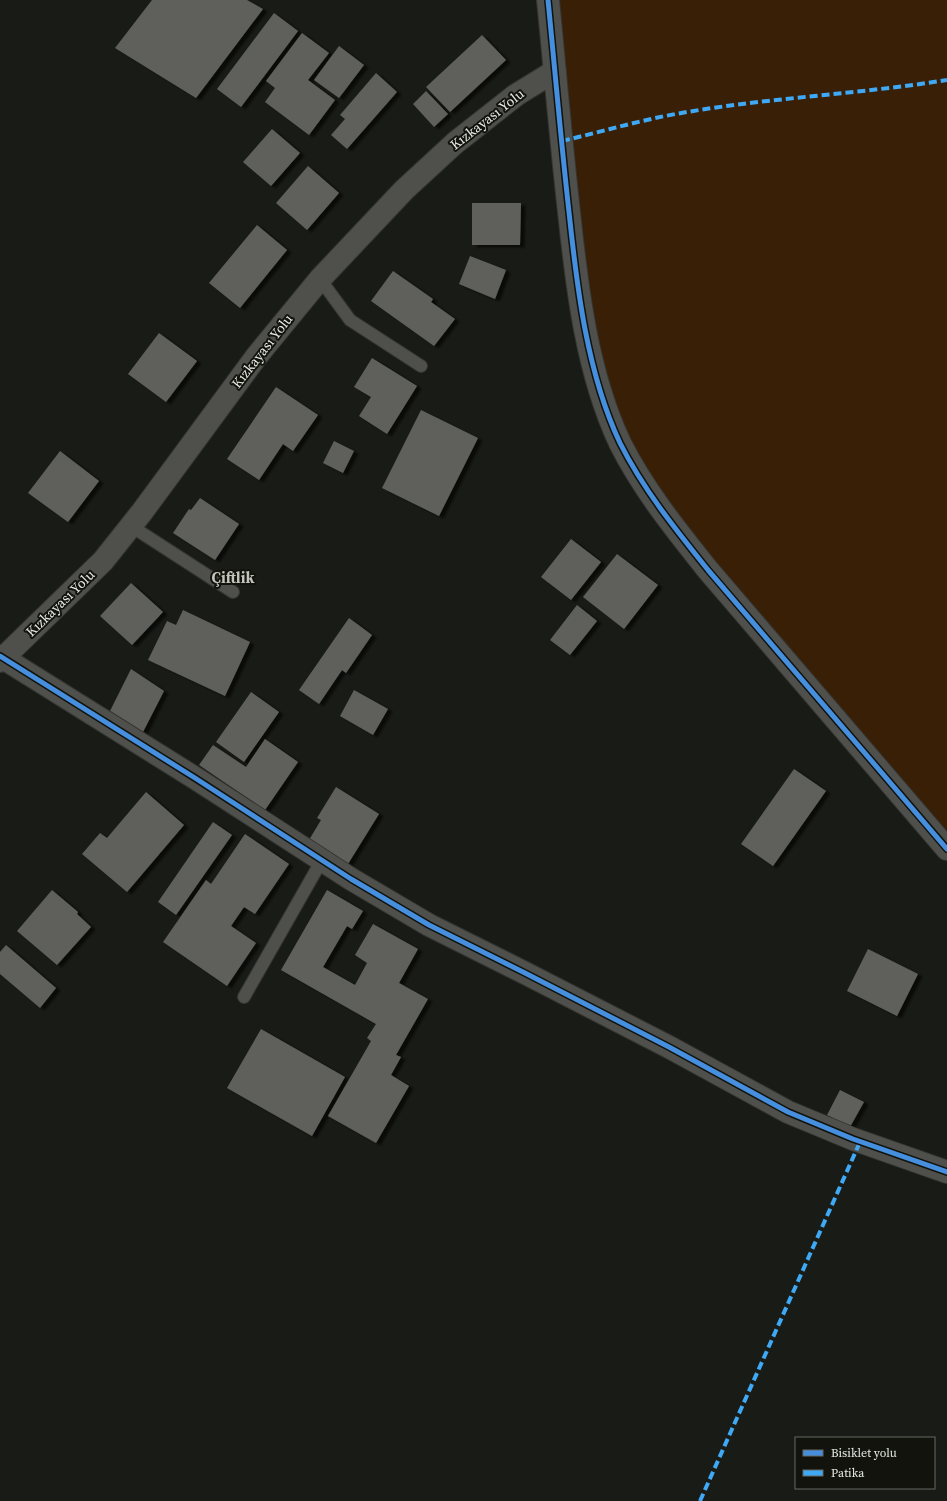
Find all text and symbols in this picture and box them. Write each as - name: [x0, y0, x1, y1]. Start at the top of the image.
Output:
- street label: Kızkayası Yolu: [446, 84, 528, 154]
- street label: Kızkayası Yolu: [227, 310, 297, 392]
- street label: Kızkayası Yolu: [21, 565, 99, 641]
- district label: Çiftlik: [212, 567, 254, 588]
- legend: [795, 1437, 935, 1489]
- text: Bisiklet yolu: [831, 1445, 897, 1461]
- text: Patika: [831, 1465, 865, 1481]

